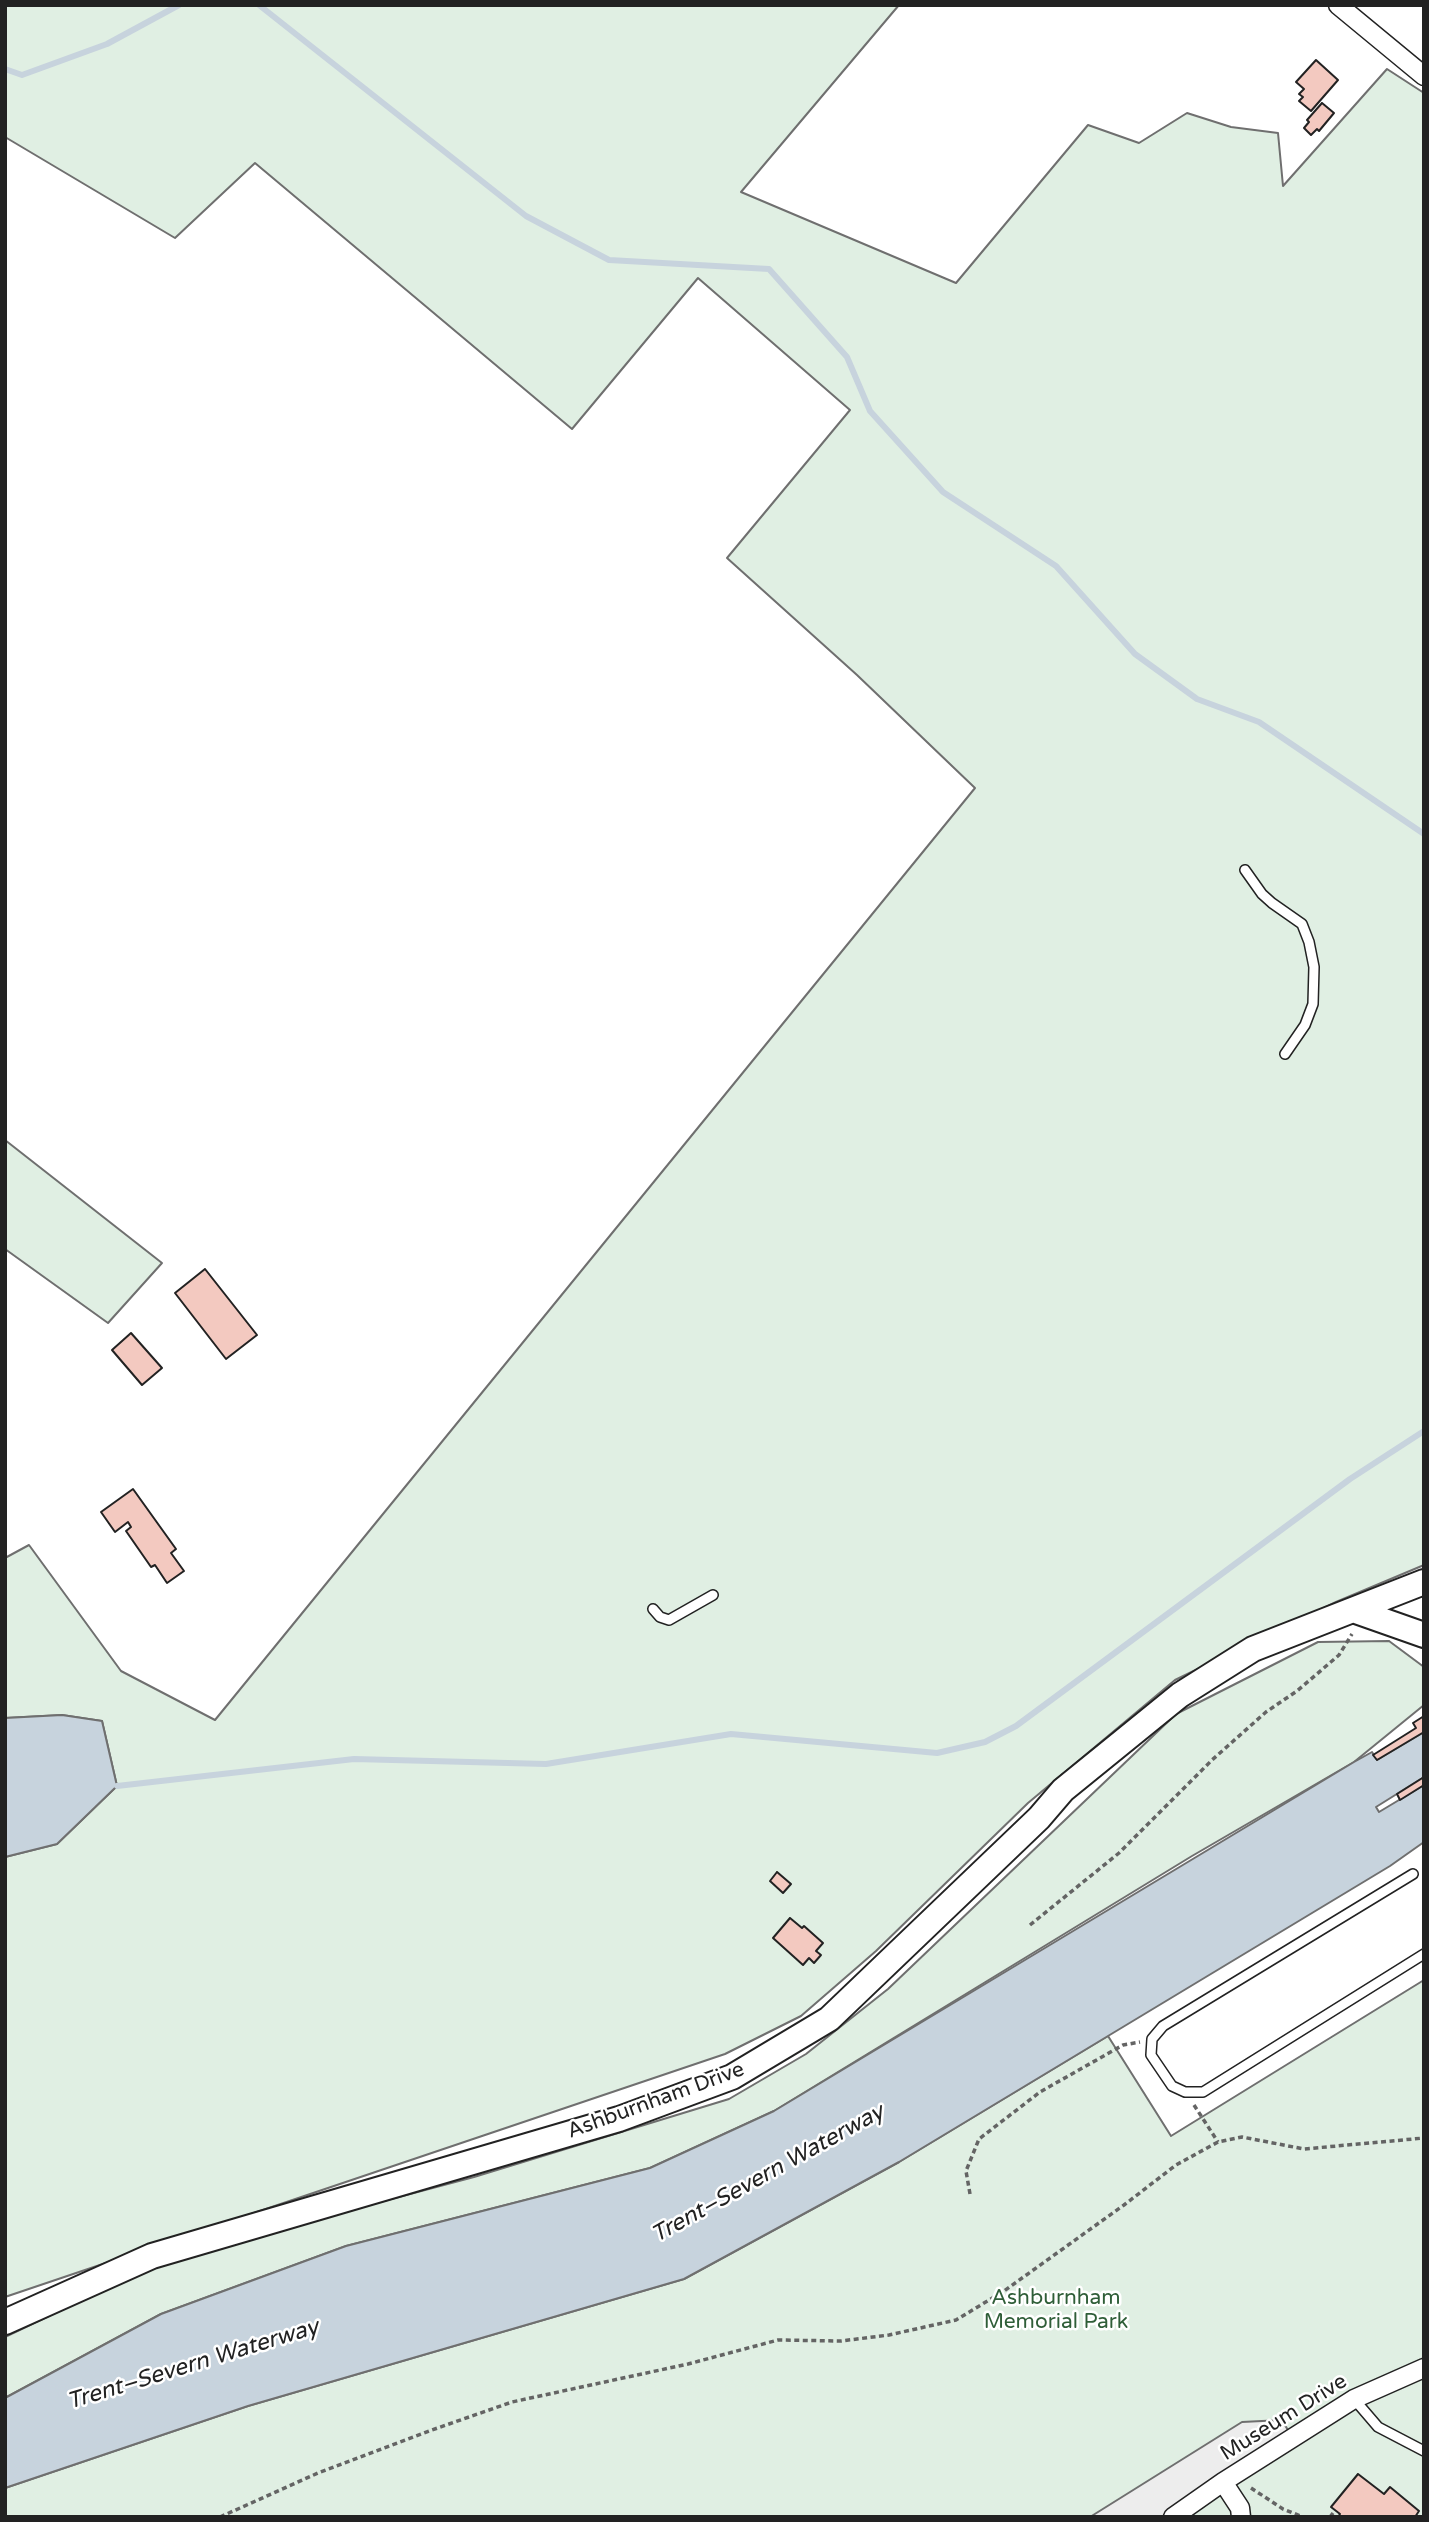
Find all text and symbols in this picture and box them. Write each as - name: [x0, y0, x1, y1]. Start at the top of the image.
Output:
- street label: Ashburnham Drive: [564, 2057, 748, 2145]
- water label: Trent–Severn Waterway: [647, 2099, 889, 2249]
- park label: Ashburnham Memorial Park: [984, 2285, 1128, 2335]
- water label: Trent–Severn Waterway: [64, 2314, 322, 2416]
- street label: Museum Drive: [1216, 2369, 1352, 2467]

